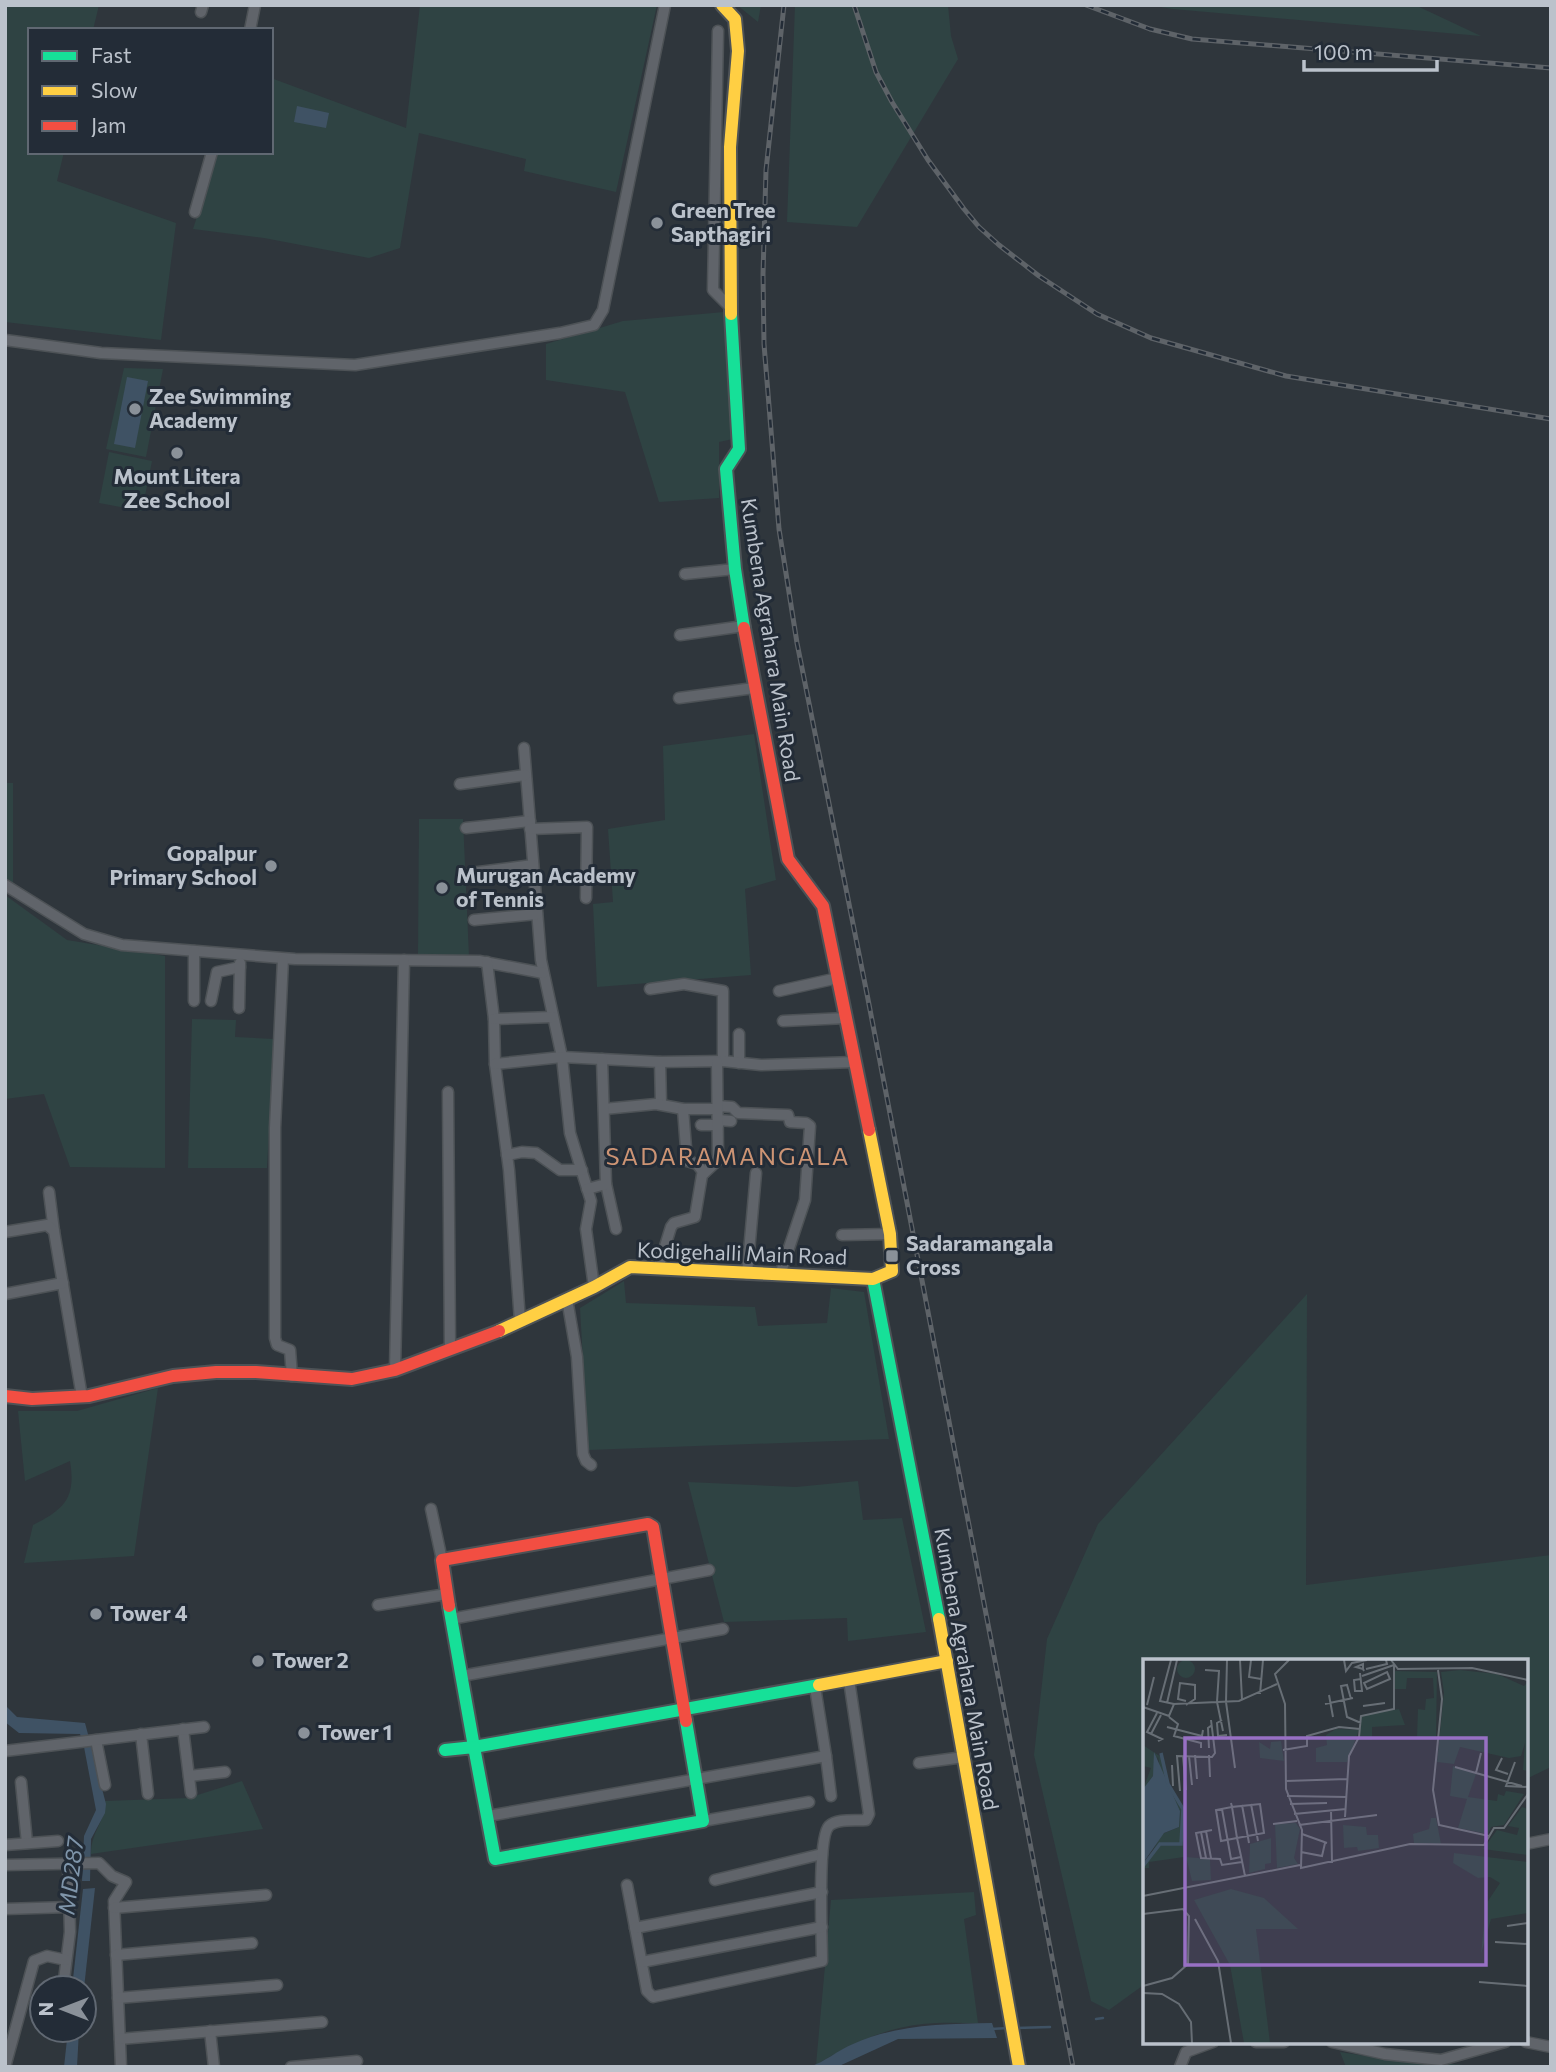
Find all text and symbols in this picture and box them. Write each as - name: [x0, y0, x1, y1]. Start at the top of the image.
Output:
- legend: [28, 28, 273, 154]
- scale bar: [1304, 28, 1437, 72]
- text: 100 m: [1314, 39, 1373, 64]
- text: Fast: [91, 42, 132, 67]
- text: Slow: [91, 77, 138, 102]
- text: Jam: [91, 112, 126, 137]
- place label: Green Tree Sapthagiri: [671, 197, 776, 246]
- marker: Green Tree Sapthagiri: [649, 215, 665, 231]
- place label: Zee Swimming Academy: [149, 383, 292, 432]
- marker: Zee Swimming Academy: [127, 401, 143, 417]
- marker: Mount Litera Zee School: [169, 445, 185, 461]
- place label: Mount Litera Zee School: [113, 463, 241, 512]
- street label: Kumbena Agrahara Main Road: [737, 496, 806, 783]
- place label: Gopalpur Primary School: [110, 840, 257, 889]
- marker: Gopalpur Primary School: [263, 858, 279, 874]
- place label: Murugan Academy of Tennis: [456, 862, 637, 911]
- marker: Murugan Academy of Tennis: [434, 880, 450, 896]
- district label: SADARAMANGALA: [606, 1141, 850, 1170]
- place label: Sadaramangala Cross: [906, 1230, 1053, 1279]
- street label: Kodigehalli Main Road: [637, 1236, 848, 1269]
- marker: Sadaramangala Cross: [884, 1248, 900, 1264]
- street label: Kumbena Agrahara Main Road: [930, 1525, 1005, 1812]
- place label: Tower 4: [110, 1600, 188, 1625]
- marker: Tower 4: [88, 1606, 104, 1622]
- place label: Tower 2: [272, 1647, 349, 1672]
- marker: Tower 2: [250, 1653, 266, 1669]
- inset map: [1143, 1659, 1528, 2044]
- place label: Tower 1: [318, 1719, 392, 1744]
- marker: Tower 1: [296, 1725, 312, 1741]
- water label: MD287: [51, 1834, 89, 1916]
- north arrow: [28, 1974, 98, 2044]
- text: N: [34, 2002, 57, 2016]

